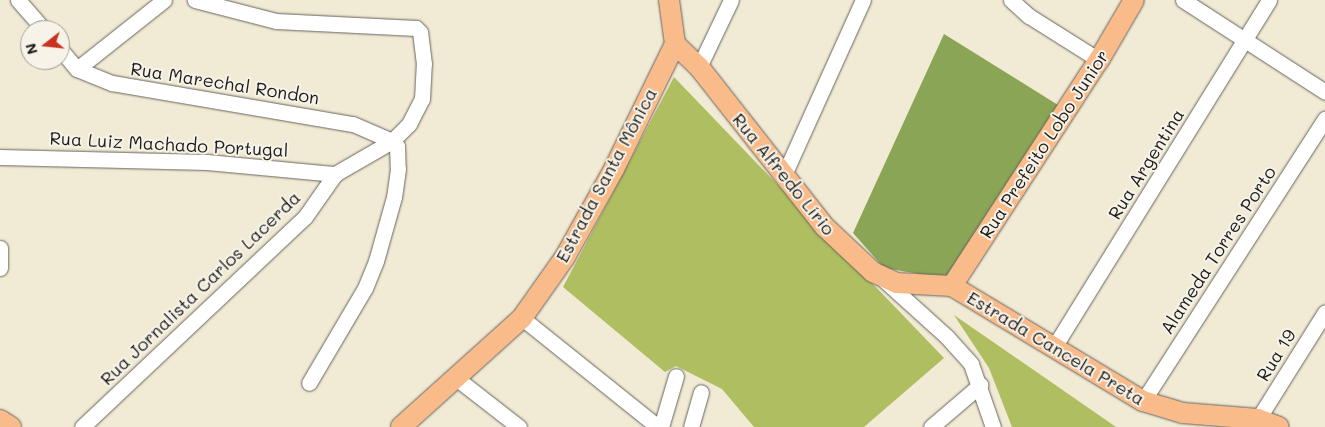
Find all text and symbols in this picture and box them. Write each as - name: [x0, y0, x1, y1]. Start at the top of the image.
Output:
- north arrow: [20, 20, 70, 70]
- text: N: [20, 41, 42, 57]
- street label: Rua Prefeito Lobo Junior: [975, 46, 1113, 242]
- street label: Rua Marechal Rondon: [129, 57, 321, 109]
- street label: Estrada Santa Mônica: [551, 84, 661, 266]
- street label: Rua Argentina: [1103, 105, 1189, 223]
- street label: Rua Alfredo Lírio: [728, 109, 840, 239]
- street label: Rua Luiz Machado Portugal: [49, 127, 289, 161]
- street label: Alameda Torres Porto: [1156, 162, 1280, 338]
- street label: Rua Jornalista Carlos Lacerda: [96, 187, 304, 389]
- street label: Estrada Cancela Preta: [963, 286, 1149, 410]
- street label: Rua 19: [1252, 325, 1300, 385]

